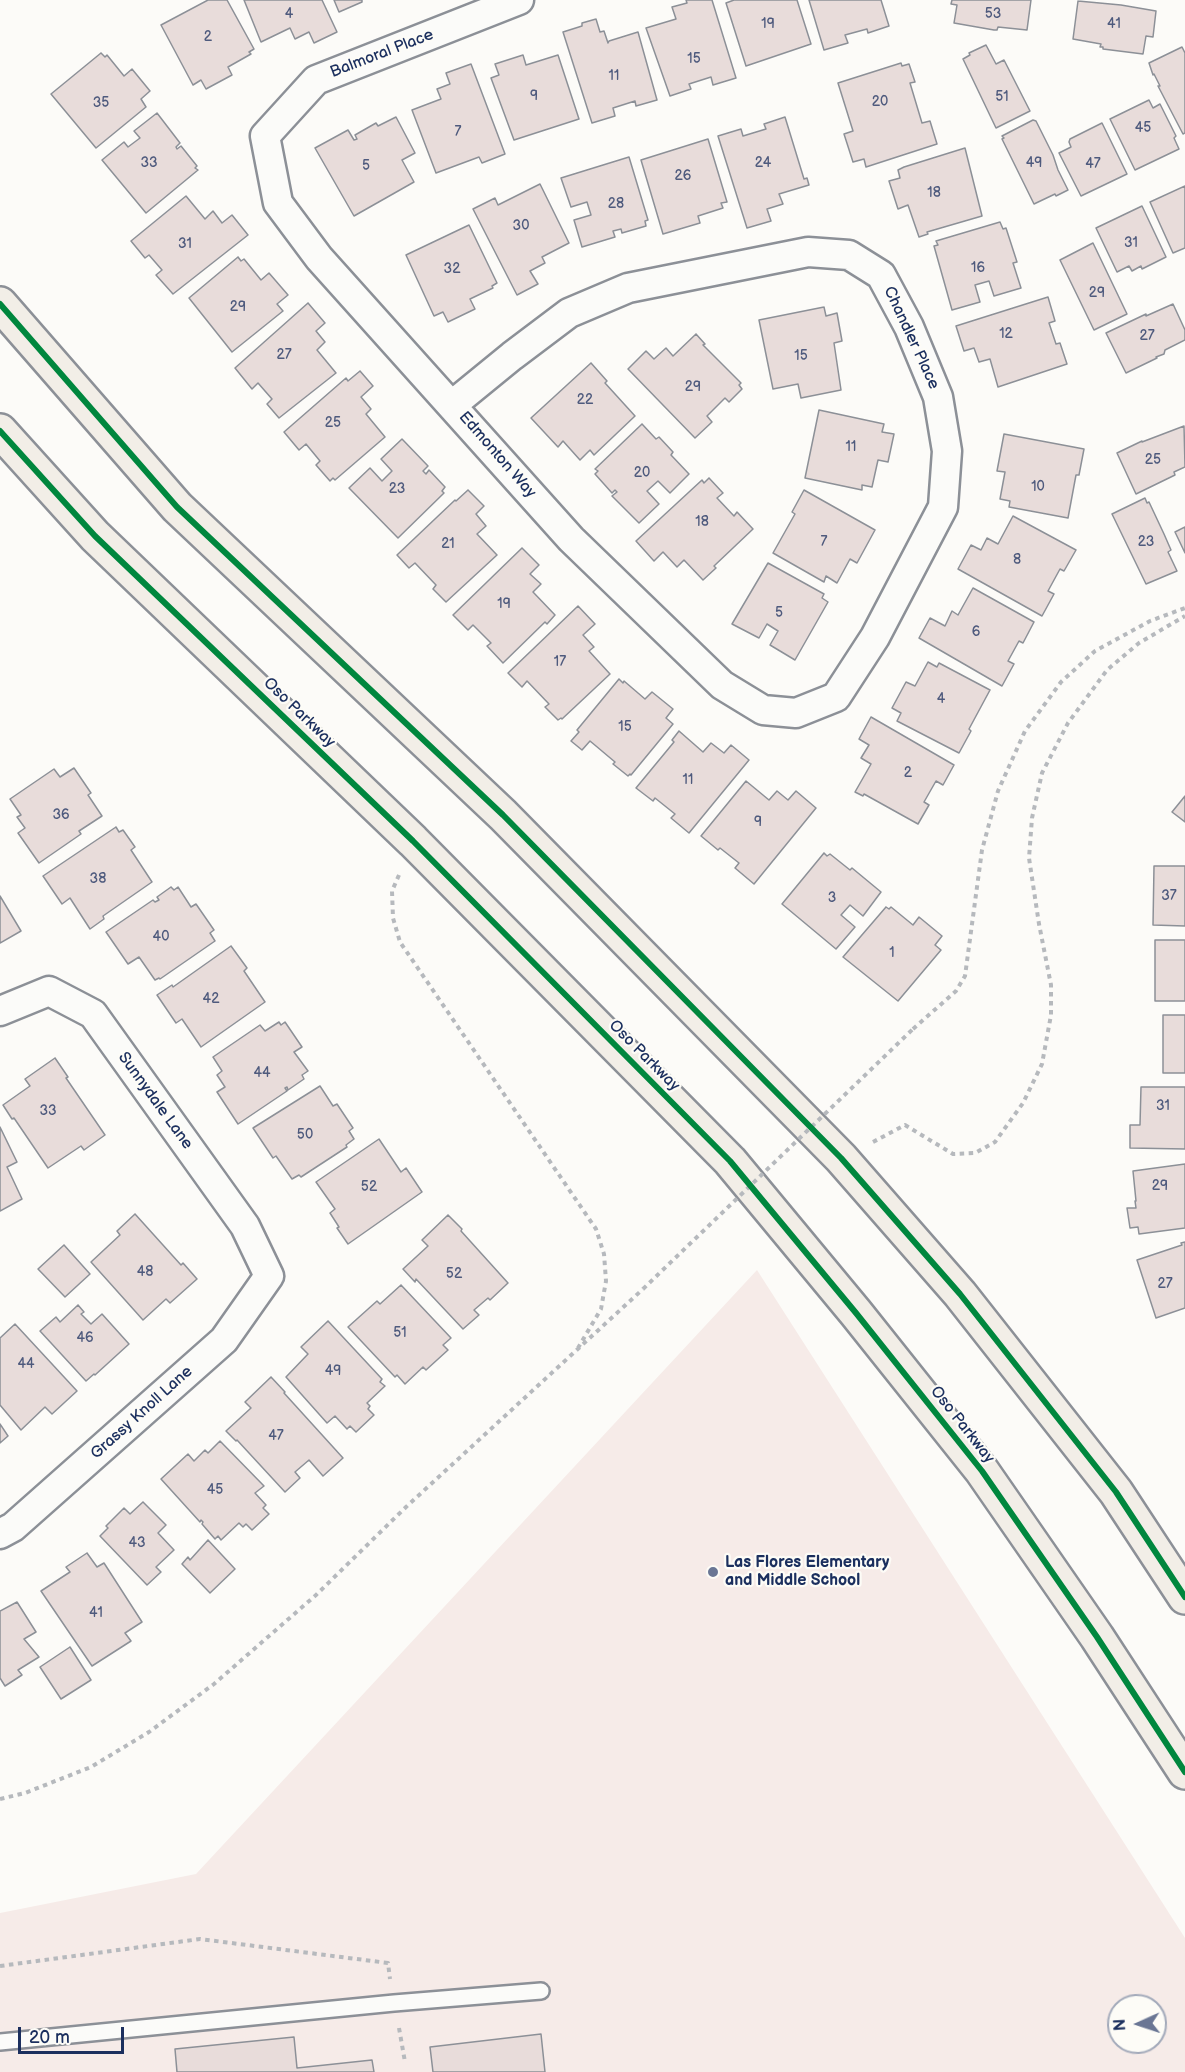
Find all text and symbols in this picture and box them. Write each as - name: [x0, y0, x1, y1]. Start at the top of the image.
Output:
- house number: 4: [285, 6, 293, 22]
- house number: 53: [985, 6, 1001, 22]
- house number: 19: [761, 16, 775, 32]
- house number: 41: [1107, 16, 1121, 32]
- street label: Balmoral Place: [328, 26, 436, 82]
- house number: 2: [204, 29, 212, 45]
- house number: 15: [687, 51, 701, 67]
- house number: 11: [609, 68, 619, 84]
- house number: 9: [530, 88, 538, 104]
- house number: 51: [995, 89, 1009, 105]
- house number: 20: [872, 94, 888, 110]
- house number: 35: [93, 95, 109, 111]
- house number: 45: [1135, 120, 1151, 136]
- house number: 7: [455, 124, 461, 140]
- house number: 33: [140, 155, 158, 171]
- house number: 24: [755, 155, 771, 171]
- house number: 49: [1026, 155, 1042, 171]
- house number: 47: [1085, 156, 1101, 172]
- house number: 5: [362, 158, 370, 174]
- house number: 26: [675, 168, 691, 184]
- house number: 18: [927, 185, 941, 201]
- house number: 28: [608, 196, 624, 212]
- house number: 30: [513, 218, 529, 234]
- house number: 31: [1124, 235, 1138, 251]
- house number: 31: [178, 236, 192, 252]
- house number: 16: [971, 260, 985, 276]
- house number: 32: [444, 261, 460, 277]
- street label: Chandler Place: [879, 284, 943, 392]
- house number: 29: [1089, 285, 1105, 301]
- house number: 29: [230, 299, 246, 315]
- house number: 12: [999, 326, 1013, 342]
- house number: 27: [1139, 328, 1155, 344]
- house number: 27: [276, 347, 292, 363]
- house number: 15: [794, 348, 808, 364]
- house number: 29: [685, 379, 701, 395]
- house number: 22: [577, 392, 593, 408]
- street label: Edmonton Way: [454, 408, 540, 502]
- house number: 25: [325, 415, 341, 431]
- house number: 11: [846, 439, 856, 455]
- house number: 25: [1145, 452, 1161, 468]
- house number: 20: [634, 465, 650, 481]
- house number: 10: [1031, 479, 1045, 495]
- house number: 23: [389, 481, 405, 497]
- house number: 18: [695, 514, 709, 530]
- house number: 7: [821, 534, 827, 550]
- house number: 23: [1138, 534, 1154, 550]
- house number: 21: [441, 536, 455, 552]
- house number: 8: [1013, 552, 1021, 568]
- house number: 19: [497, 596, 511, 612]
- house number: 5: [775, 605, 783, 621]
- house number: 6: [972, 624, 980, 640]
- house number: 17: [554, 654, 566, 670]
- street label: Oso Parkway: [259, 674, 339, 752]
- house number: 4: [937, 691, 945, 707]
- house number: 15: [618, 719, 632, 735]
- house number: 2: [904, 765, 912, 781]
- house number: 11: [683, 772, 693, 788]
- house number: 36: [52, 807, 70, 823]
- house number: 9: [754, 814, 762, 830]
- house number: 38: [90, 871, 106, 887]
- house number: 37: [1161, 888, 1177, 904]
- house number: 3: [828, 890, 836, 906]
- house number: 40: [153, 929, 169, 945]
- house number: 1: [889, 945, 895, 961]
- house number: 42: [203, 991, 219, 1007]
- street label: Oso Parkway: [604, 1016, 684, 1096]
- street label: Sunnydale Lane: [113, 1049, 197, 1153]
- house number: 44: [253, 1065, 271, 1081]
- house number: 31: [1156, 1098, 1170, 1114]
- house number: 33: [39, 1103, 57, 1119]
- house number: 50: [297, 1127, 313, 1143]
- house number: 29: [1152, 1178, 1168, 1194]
- house number: 52: [361, 1179, 377, 1195]
- house number: 48: [137, 1264, 153, 1280]
- house number: 52: [446, 1266, 462, 1282]
- house number: 27: [1157, 1276, 1173, 1292]
- house number: 51: [393, 1325, 407, 1341]
- house number: 46: [76, 1330, 94, 1346]
- house number: 44: [17, 1356, 35, 1372]
- street label: Grassy Knoll Lane: [87, 1362, 197, 1464]
- house number: 49: [325, 1363, 341, 1379]
- street label: Oso Parkway: [926, 1383, 998, 1467]
- house number: 47: [268, 1428, 284, 1444]
- house number: 45: [207, 1482, 223, 1498]
- house number: 43: [128, 1535, 146, 1551]
- place label: Las Flores Elementary and Middle School: [725, 1553, 889, 1591]
- marker: Las Flores Elementary and Middle School: [706, 1565, 720, 1579]
- house number: 41: [89, 1605, 103, 1621]
- north arrow: [1107, 1994, 1167, 2054]
- scale bar: [21, 2015, 128, 2053]
- text: N: [1111, 2018, 1130, 2031]
- text: 20 m: [29, 2027, 70, 2048]

